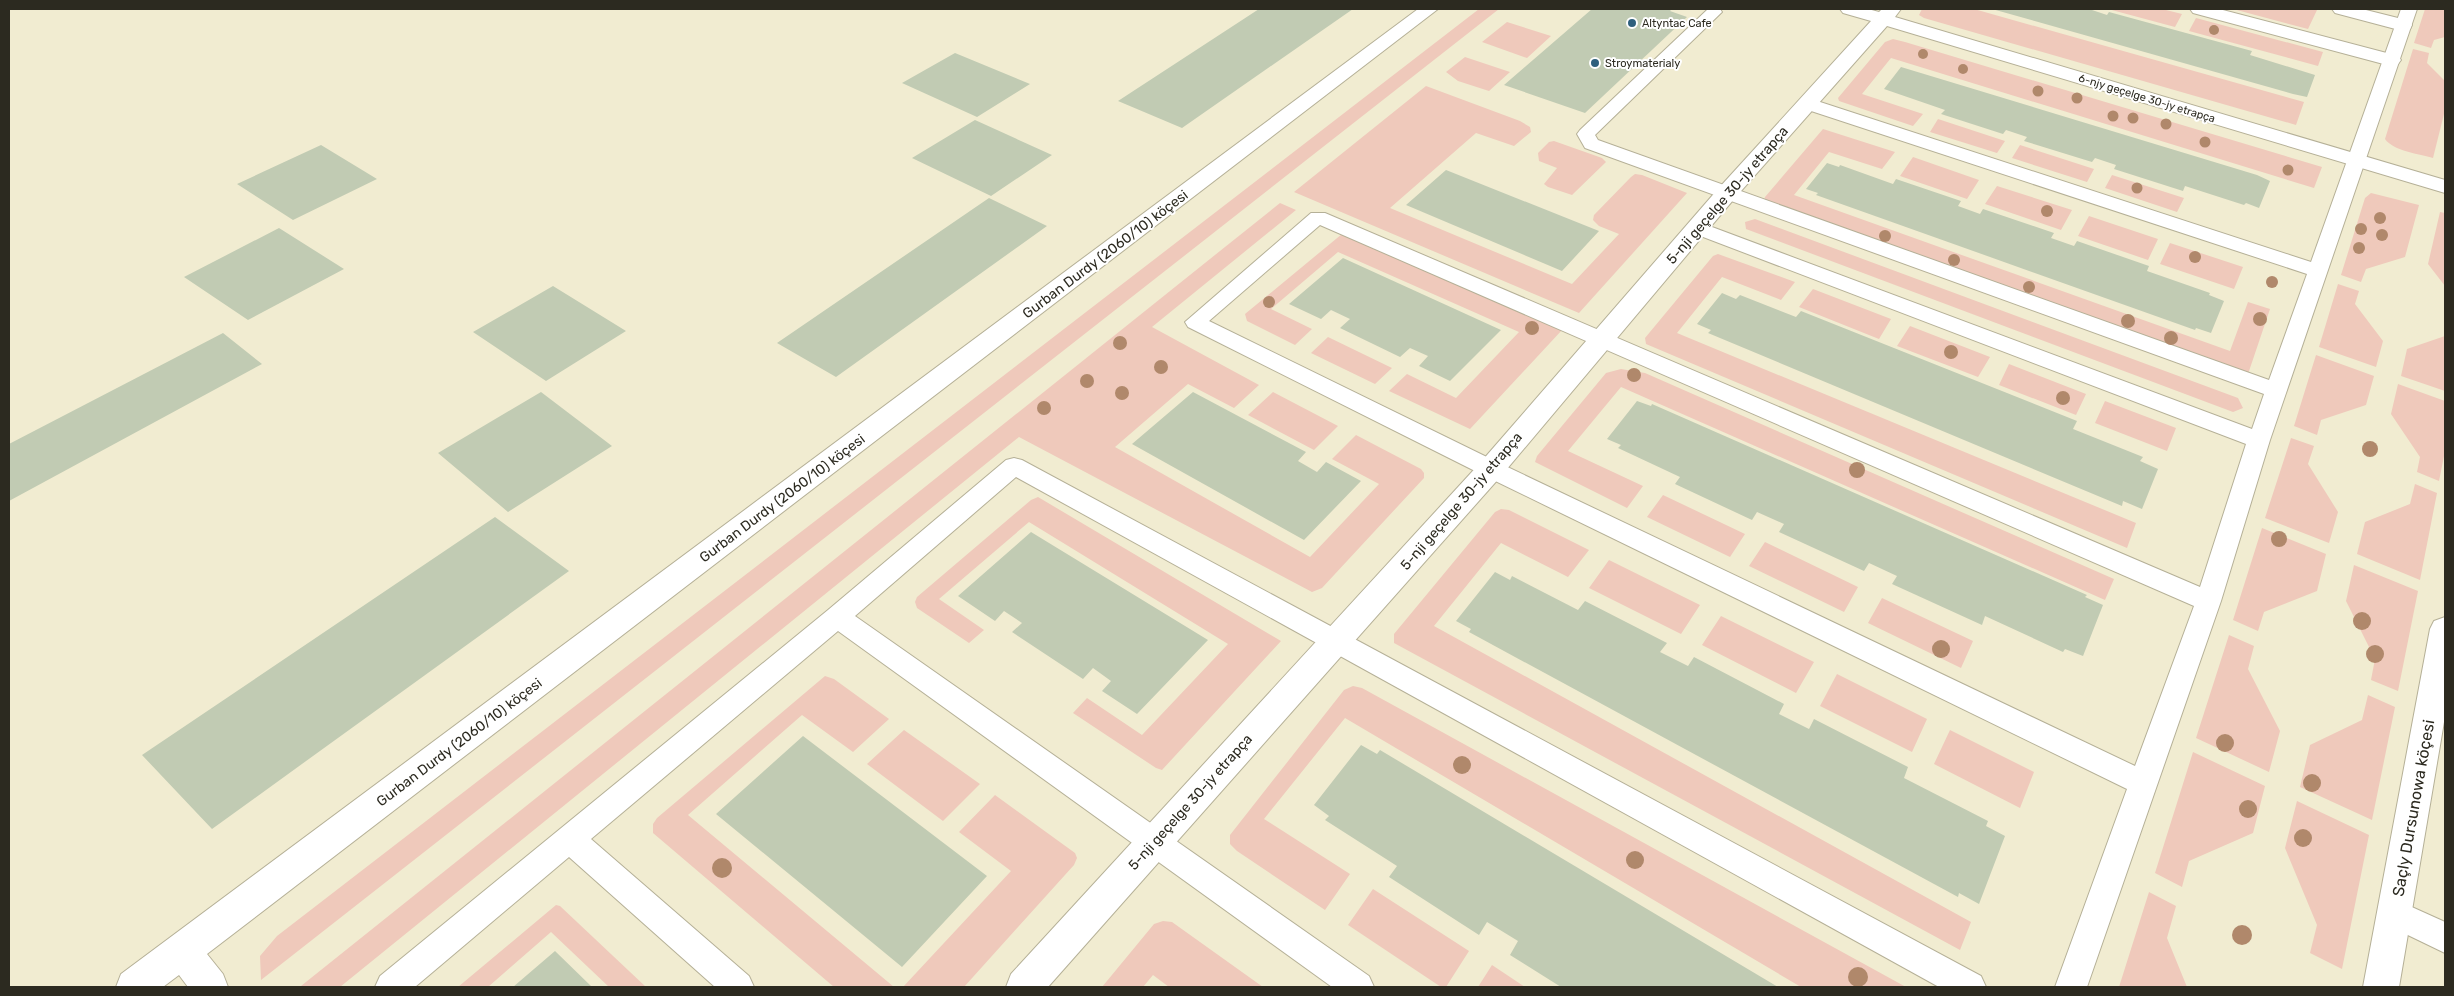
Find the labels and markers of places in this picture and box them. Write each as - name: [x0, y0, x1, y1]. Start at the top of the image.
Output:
- marker: Altyntac Cafe: [1626, 17, 1638, 29]
- place label: Altyntac Cafe: [1642, 17, 1712, 30]
- marker: Stroymaterialy: [1589, 57, 1601, 69]
- place label: Stroymaterialy: [1605, 57, 1680, 70]

